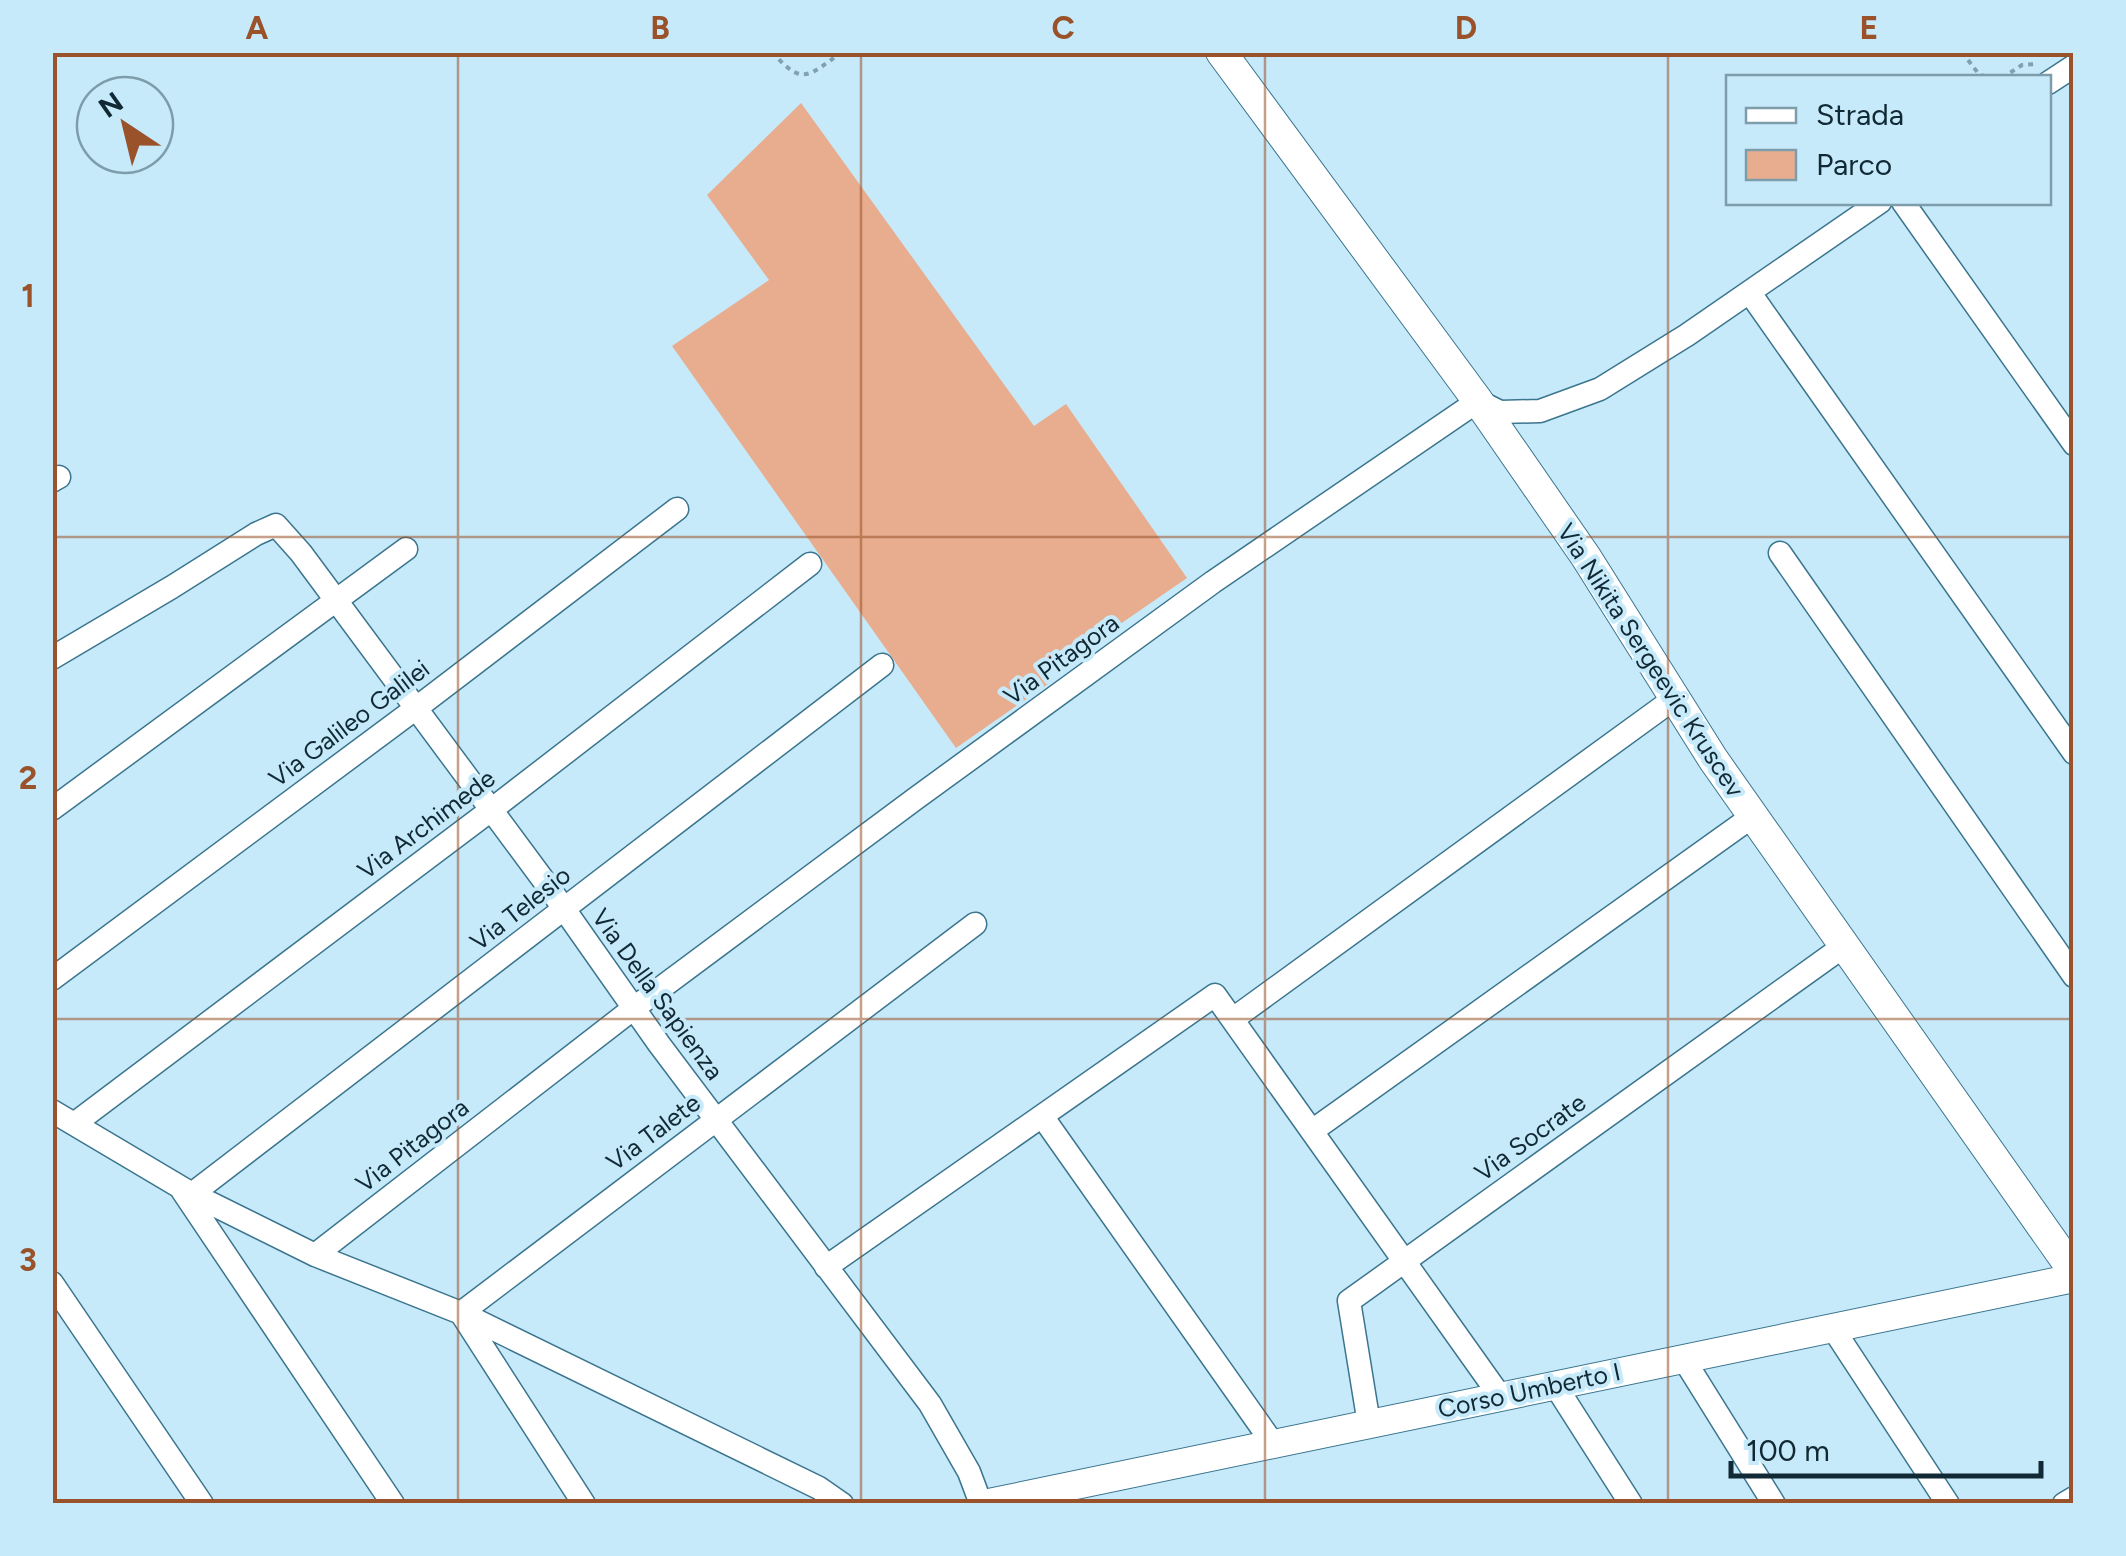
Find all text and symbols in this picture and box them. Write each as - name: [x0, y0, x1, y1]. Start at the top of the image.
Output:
- text: A: [246, 9, 269, 47]
- text: B: [650, 9, 670, 47]
- text: C: [1051, 9, 1075, 47]
- text: D: [1455, 9, 1477, 47]
- text: E: [1860, 9, 1878, 47]
- north arrow: [75, 75, 175, 175]
- legend: [1726, 75, 2051, 205]
- text: N: [92, 84, 129, 125]
- text: Strada: [1816, 96, 1904, 133]
- text: Parco: [1816, 146, 1892, 183]
- text: 1: [21, 277, 35, 315]
- street label: Via Nikita Sergeevic Kruscev: [1551, 518, 1751, 802]
- street label: Via Pitagora: [998, 607, 1124, 711]
- street label: Via Galileo Galilei: [263, 653, 435, 793]
- text: 2: [19, 759, 37, 797]
- street label: Via Archimede: [352, 763, 500, 885]
- street label: Via Telesio: [464, 860, 576, 956]
- street label: Via Della Sapienza: [586, 903, 730, 1085]
- street label: Via Talete: [600, 1087, 706, 1177]
- street label: Via Socrate: [1469, 1087, 1591, 1187]
- street label: Via Pitagora: [350, 1092, 474, 1198]
- text: 3: [19, 1241, 37, 1279]
- street label: Corso Umberto I: [1435, 1356, 1623, 1424]
- scale bar: [1731, 1416, 2041, 1478]
- text: 100 m: [1746, 1432, 1830, 1469]

